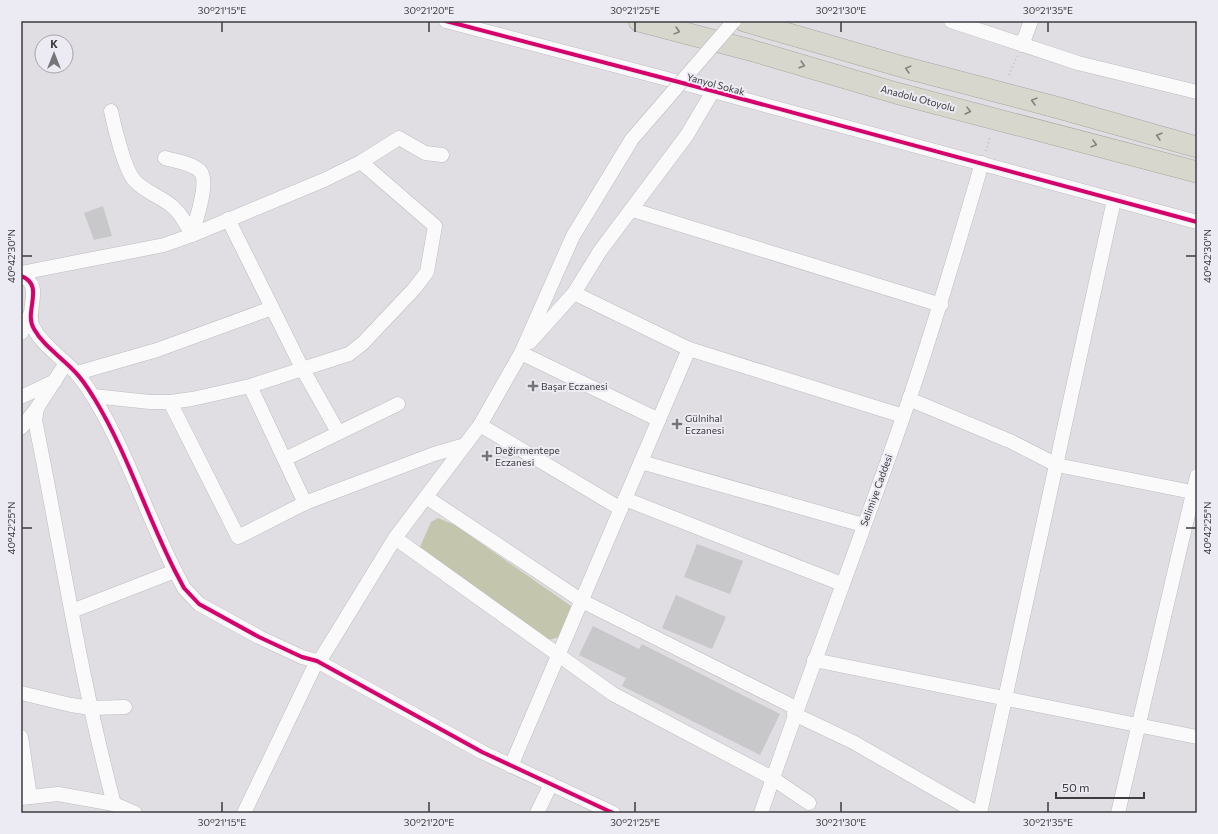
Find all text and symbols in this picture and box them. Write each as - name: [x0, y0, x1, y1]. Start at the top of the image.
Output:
- text: 30°21'15"E: [198, 4, 246, 16]
- text: 30°21'20"E: [404, 4, 454, 16]
- text: 30°21'25"E: [610, 4, 660, 16]
- text: 30°21'30"E: [816, 4, 866, 16]
- text: 30°21'35"E: [1023, 4, 1073, 16]
- one-way arrow: [673, 26, 680, 35]
- north arrow: [34, 34, 74, 74]
- text: K: [50, 37, 58, 50]
- one-way arrow: [798, 60, 805, 69]
- one-way arrow: [905, 65, 912, 73]
- street label: Yanyol Sokak: [686, 70, 747, 98]
- street label: Anadolu Otoyolu: [879, 82, 957, 114]
- one-way arrow: [1031, 98, 1037, 106]
- one-way arrow: [964, 106, 971, 115]
- one-way arrow: [1156, 132, 1163, 141]
- one-way arrow: [1090, 139, 1097, 148]
- text: 40°42'30"N: [5, 229, 17, 283]
- text: 40°42'30"N: [1201, 229, 1213, 283]
- place label: Başar Eczanesi: [541, 380, 608, 392]
- marker: Başar Eczanesi: [528, 381, 538, 391]
- place label: Gülnihal Eczanesi: [685, 412, 724, 436]
- marker: Gülnihal Eczanesi: [672, 419, 682, 429]
- place label: Değirmentepe Eczanesi: [495, 444, 560, 468]
- marker: Değirmentepe Eczanesi: [482, 451, 492, 461]
- street label: Selimiye Caddesi: [857, 452, 895, 528]
- text: 40°42'25"N: [5, 501, 17, 555]
- text: 40°42'25"N: [1201, 501, 1213, 555]
- scale bar: [1056, 774, 1144, 800]
- text: 50 m: [1062, 780, 1090, 794]
- text: 30°21'15"E: [198, 816, 246, 828]
- text: 30°21'20"E: [404, 816, 454, 828]
- text: 30°21'25"E: [610, 816, 660, 828]
- text: 30°21'30"E: [816, 816, 866, 828]
- text: 30°21'35"E: [1023, 816, 1073, 828]

